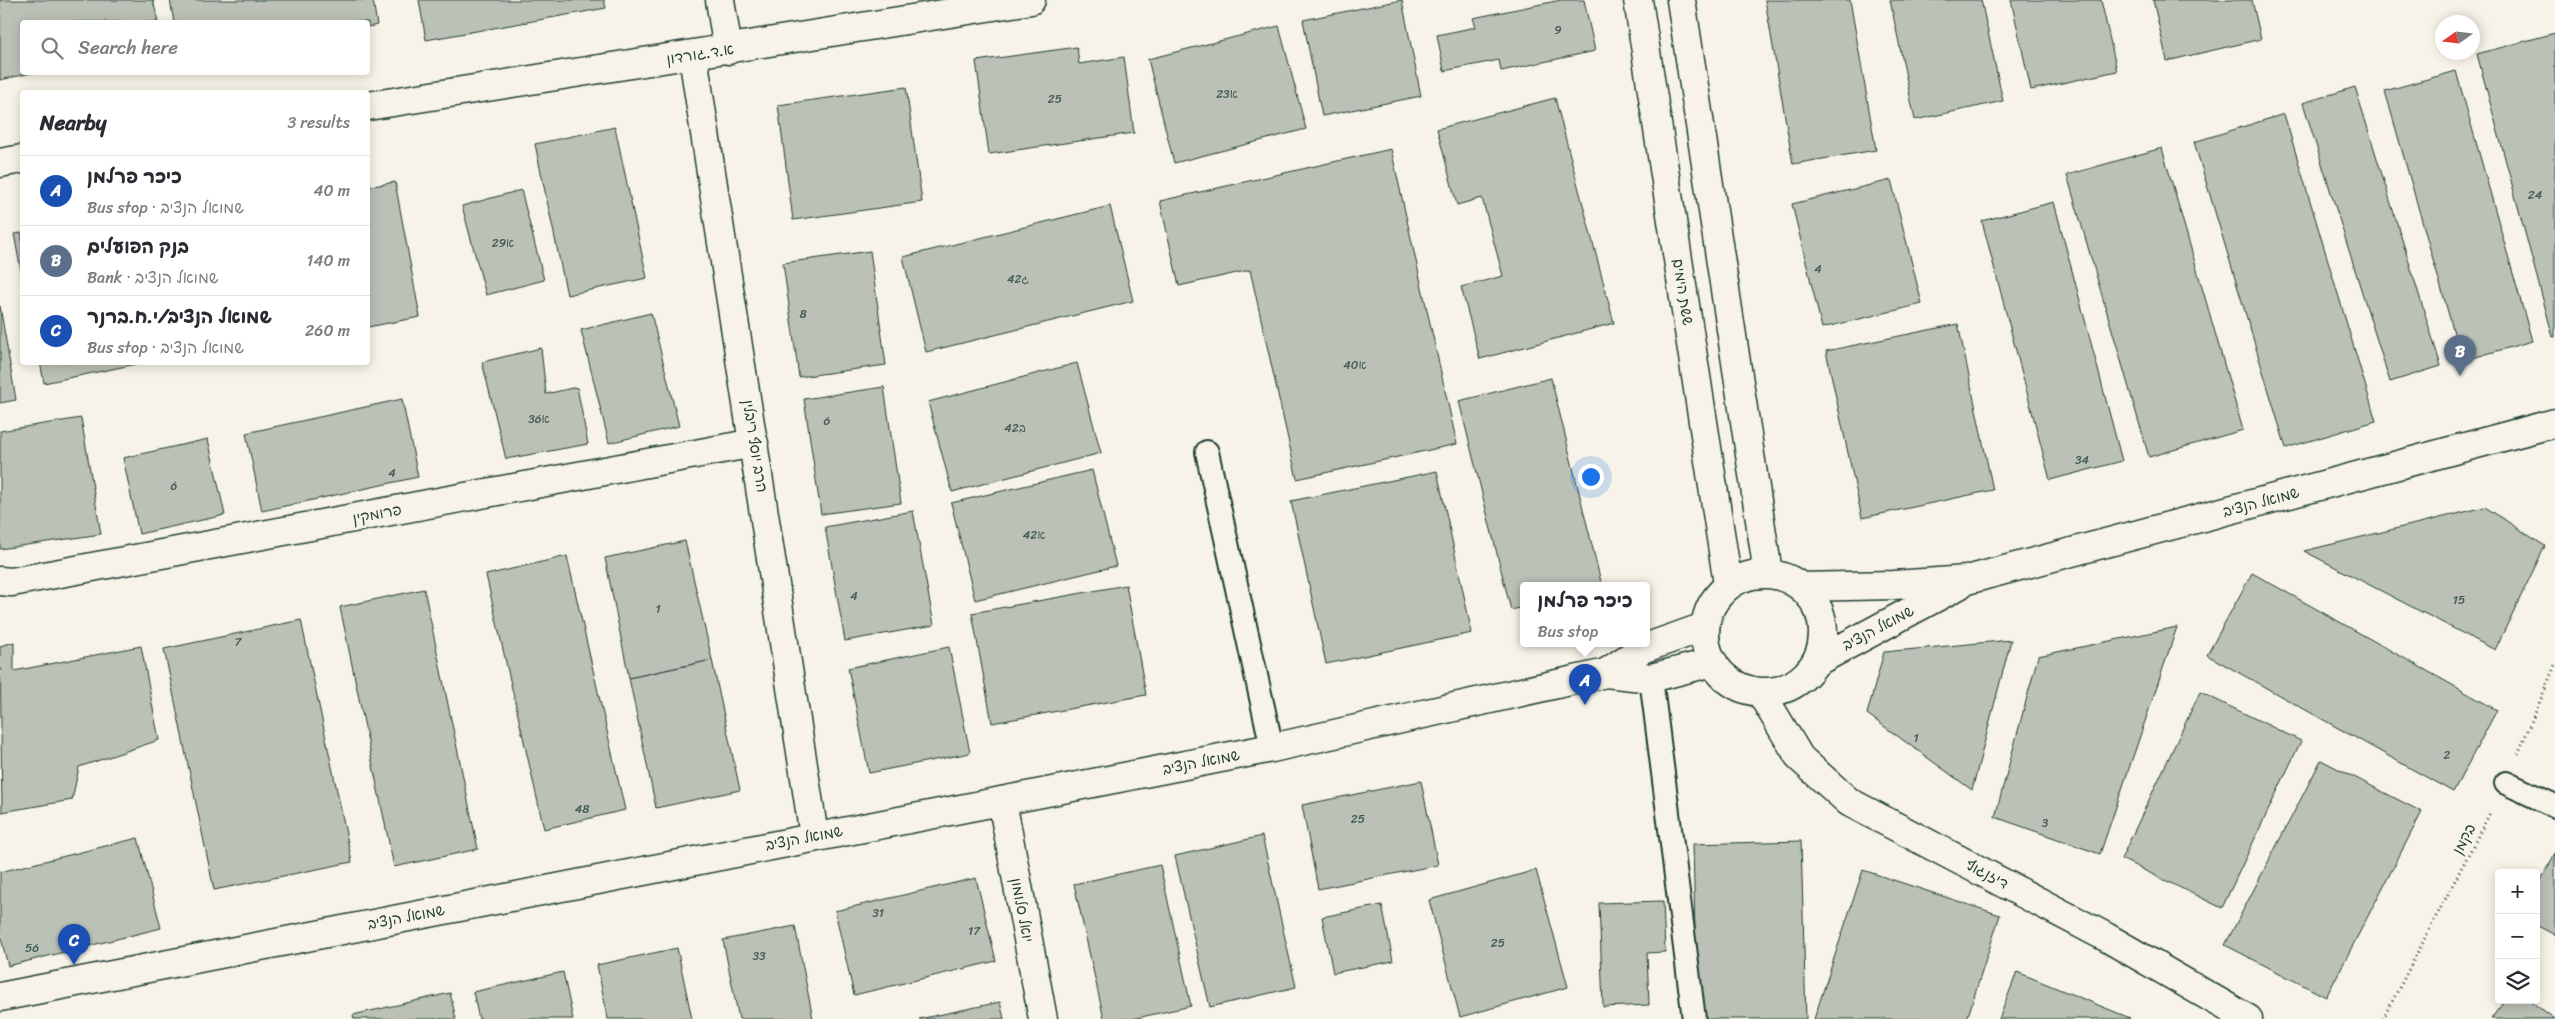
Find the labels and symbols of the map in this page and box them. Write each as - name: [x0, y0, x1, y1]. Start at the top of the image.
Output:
- north arrow: [2435, 15, 2480, 60]
- house number: 9: [1554, 19, 1562, 41]
- street label: א.ד.גורדון: [664, 36, 736, 72]
- house number: 23א: [1216, 83, 1238, 105]
- house number: 25: [1048, 88, 1062, 110]
- house number: 24: [2528, 184, 2543, 206]
- house number: 29א: [492, 232, 514, 254]
- street label: ששת הימים: [1665, 257, 1701, 328]
- house number: 4: [1814, 258, 1822, 280]
- house number: 42ג: [1007, 268, 1030, 290]
- house number: 8: [799, 303, 807, 325]
- pin: B: [2444, 335, 2476, 376]
- house number: 40א: [1343, 354, 1367, 376]
- street label: הרב יוסף ריבלין: [735, 398, 775, 494]
- house number: 36א: [528, 408, 550, 430]
- house number: 6: [824, 410, 831, 432]
- house number: 42ב: [1004, 417, 1026, 439]
- house number: 34: [2075, 449, 2090, 471]
- house number: 4: [388, 462, 396, 484]
- your location: [1578, 464, 1604, 490]
- house number: 6: [171, 475, 178, 497]
- street label: שמואל הנציב: [2220, 479, 2302, 525]
- street label: פרומקין: [350, 496, 404, 532]
- house number: 42א: [1023, 524, 1045, 546]
- house number: 4: [850, 585, 858, 607]
- house number: 15: [2453, 589, 2465, 611]
- house number: 1: [655, 598, 661, 620]
- street label: שמואל הנציב: [1837, 598, 1919, 658]
- house number: 7: [235, 631, 243, 653]
- pin: A: [1569, 664, 1601, 705]
- house number: 1: [1913, 727, 1919, 749]
- street label: שמואל הנציב: [1160, 742, 1242, 782]
- house number: 2: [2444, 744, 2451, 766]
- house number: 48: [575, 798, 589, 820]
- house number: 25: [1351, 808, 1365, 830]
- house number: 3: [2042, 812, 2049, 834]
- street label: שמואל הנציב: [763, 818, 845, 858]
- street label: בקמן: [2445, 819, 2483, 859]
- street label: דיזנגוף: [1961, 852, 2013, 896]
- street label: יואל סלומון: [1003, 876, 1041, 944]
- street label: שמואל הנציב: [365, 897, 447, 937]
- house number: 31: [872, 902, 884, 924]
- house number: 17: [968, 920, 981, 942]
- pin: C: [58, 924, 90, 965]
- house number: 25: [1491, 932, 1505, 954]
- house number: 56: [25, 937, 39, 959]
- house number: 33: [752, 945, 766, 967]

